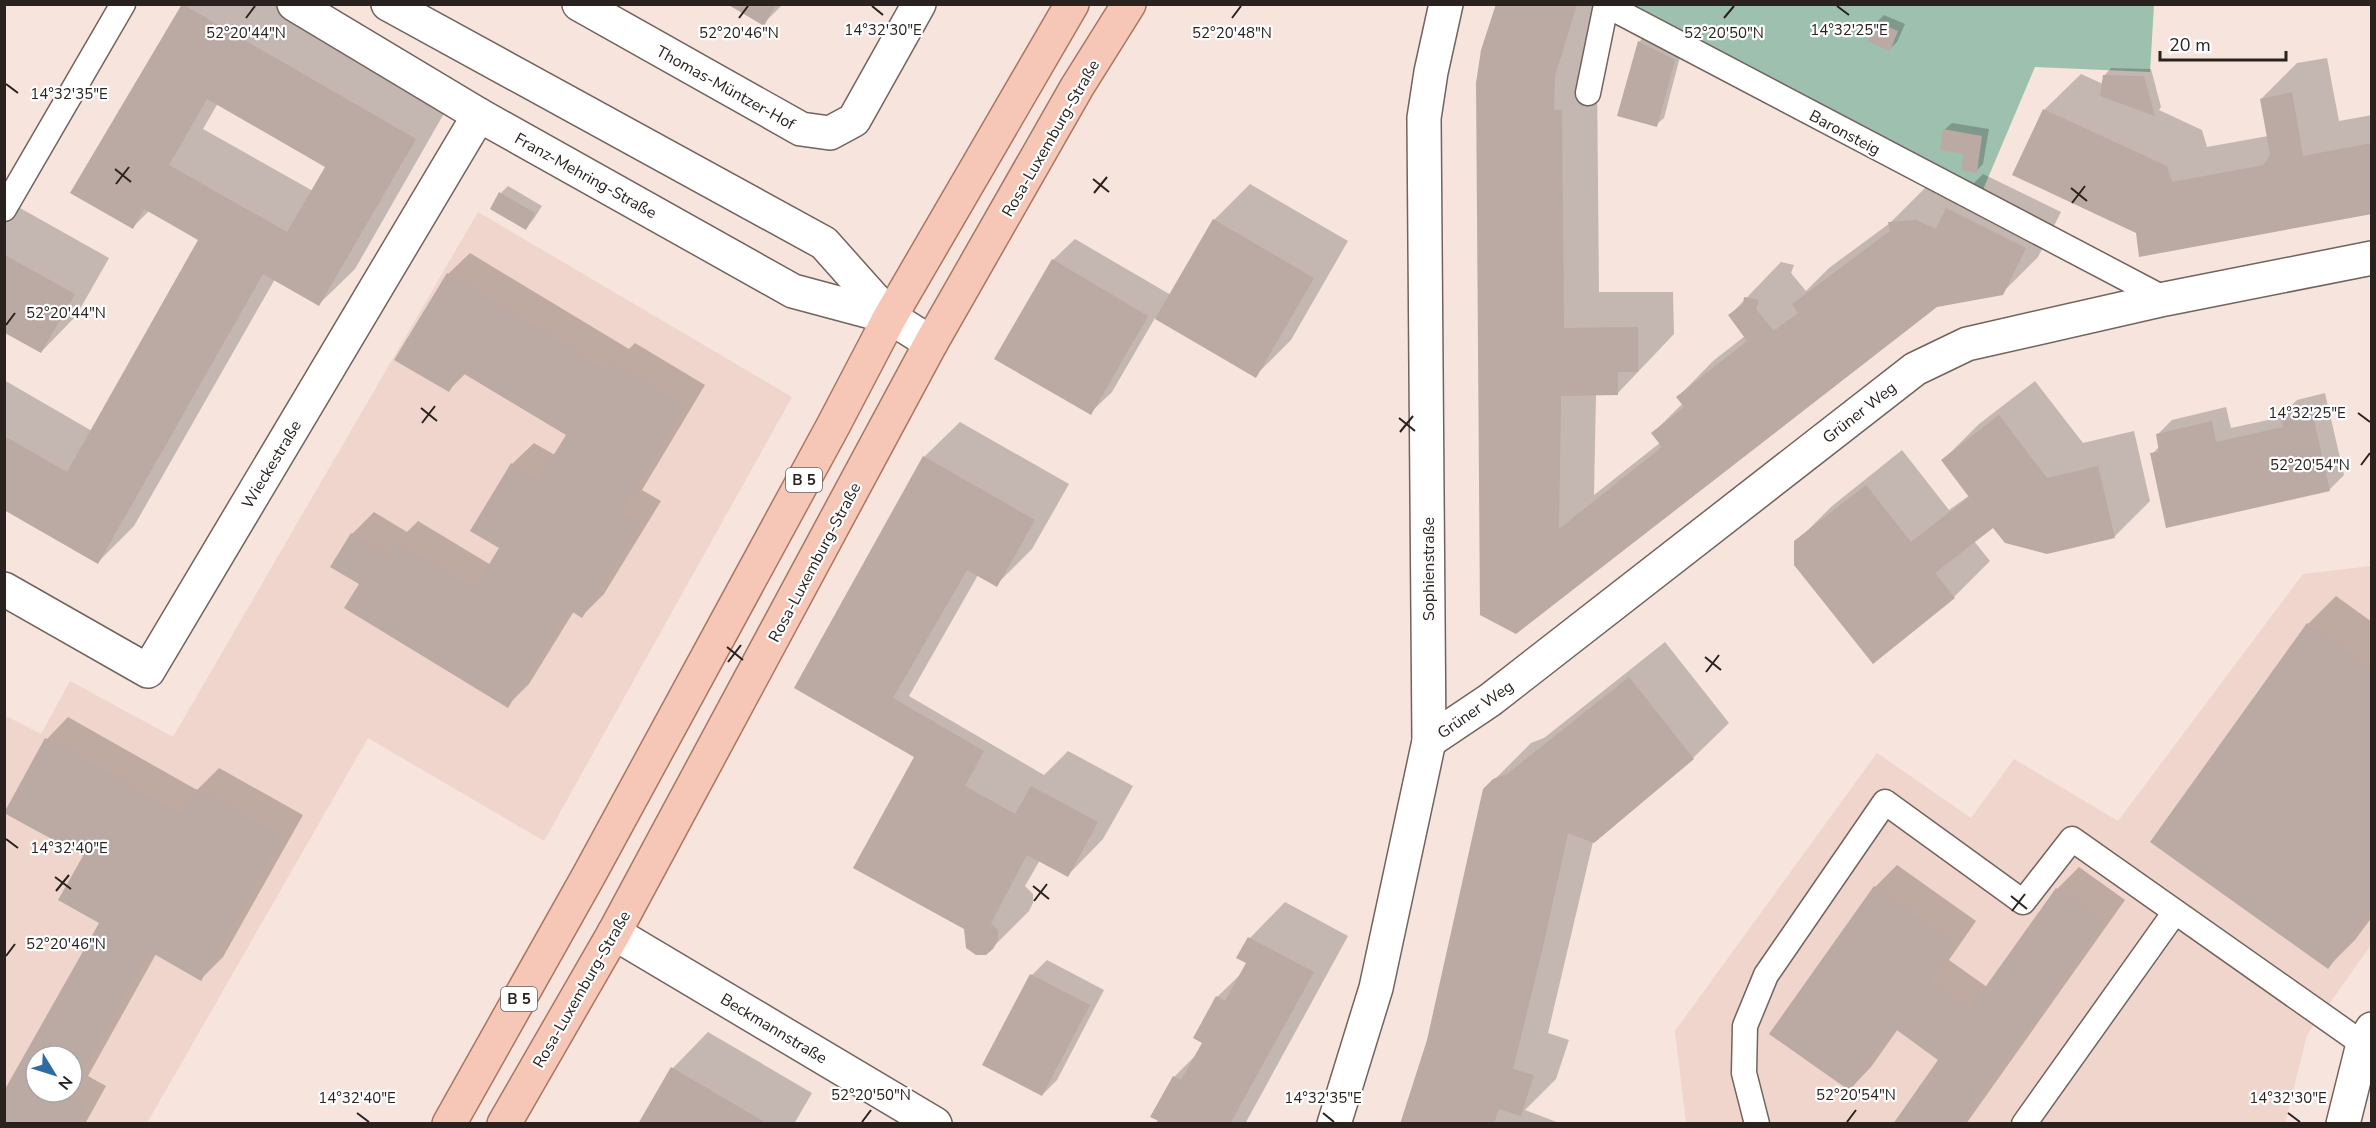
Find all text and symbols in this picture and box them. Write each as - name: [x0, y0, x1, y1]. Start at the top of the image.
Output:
- text: 14°32'30"E: [844, 20, 922, 40]
- text: 14°32'25"E: [1810, 20, 1888, 40]
- text: 52°20'44"N: [206, 23, 286, 43]
- text: 52°20'46"N: [699, 23, 779, 43]
- text: 52°20'48"N: [1192, 23, 1272, 43]
- text: 52°20'50"N: [1684, 23, 1764, 43]
- scale bar: [2160, 24, 2286, 62]
- text: 20 m: [2169, 33, 2211, 57]
- street label: Thomas-Müntzer-Hof: [652, 40, 800, 136]
- street label: Rosa-Luxemburg-Straße: [997, 56, 1105, 221]
- text: 14°32'35"E: [30, 84, 108, 104]
- street label: Baronsteig: [1805, 105, 1884, 161]
- street label: Franz-Mehring-Straße: [511, 128, 660, 224]
- text: 52°20'44"N: [26, 303, 106, 323]
- street label: Grüner Weg: [1818, 377, 1901, 449]
- text: 14°32'25"E: [2268, 403, 2346, 423]
- street label: Wieckestraße: [237, 416, 307, 513]
- text: 52°20'54"N: [2270, 455, 2350, 475]
- road number: B 5: [786, 468, 822, 492]
- street label: Rosa-Luxemburg-Straße: [763, 479, 866, 646]
- street label: Sophienstraße: [1418, 517, 1440, 621]
- street label: Grüner Weg: [1433, 675, 1518, 744]
- text: 14°32'40"E: [30, 838, 108, 858]
- street label: Rosa-Luxemburg-Straße: [528, 907, 636, 1072]
- text: 52°20'46"N: [26, 934, 106, 954]
- road number: B 5: [501, 987, 537, 1011]
- street label: Beckmannstraße: [716, 988, 831, 1069]
- north arrow: [24, 1044, 84, 1104]
- text: N: [53, 1071, 77, 1094]
- text: 52°20'50"N: [831, 1085, 911, 1105]
- text: 52°20'54"N: [1816, 1085, 1896, 1105]
- text: 14°32'40"E: [318, 1088, 396, 1108]
- text: 14°32'35"E: [1284, 1088, 1362, 1108]
- text: 14°32'30"E: [2249, 1088, 2327, 1108]

